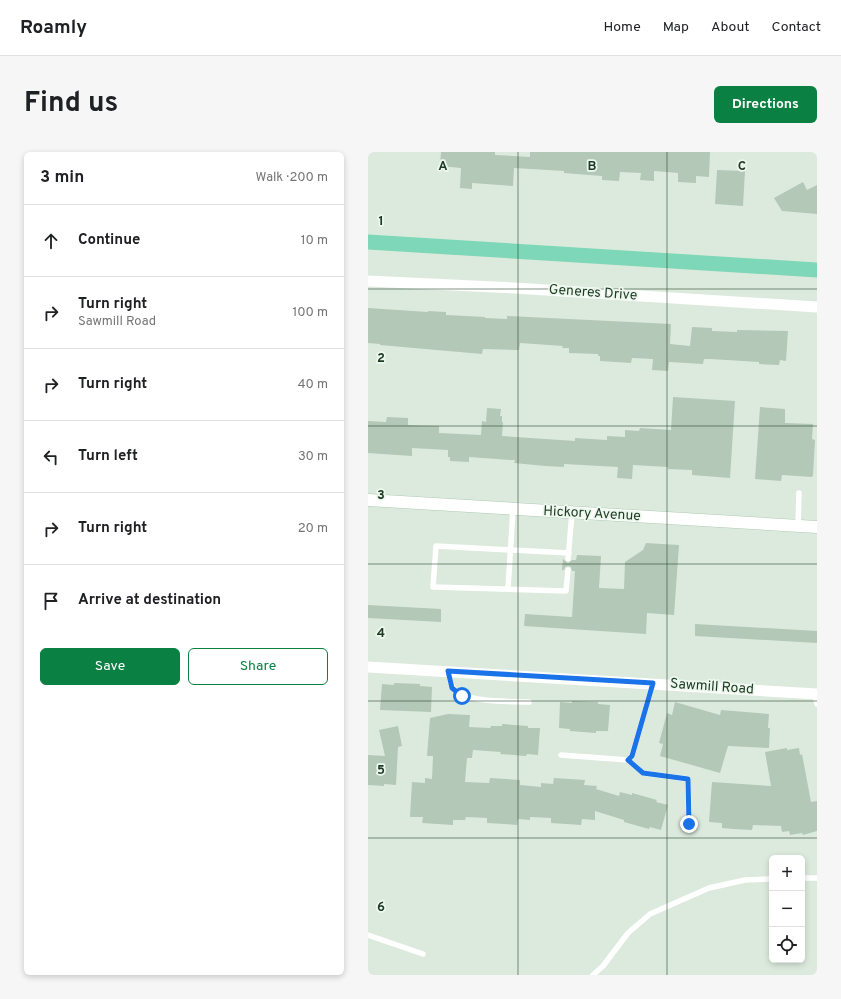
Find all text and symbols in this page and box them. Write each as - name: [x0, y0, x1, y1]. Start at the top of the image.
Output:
- text: Roamly: [20, 16, 87, 40]
- text: Home: [604, 19, 641, 36]
- text: Map: [663, 19, 689, 36]
- text: About: [711, 19, 750, 36]
- text: Contact: [772, 19, 821, 36]
- text: Find us: [24, 86, 118, 122]
- button: Directions: [714, 86, 817, 123]
- text: A: [438, 159, 448, 175]
- text: B: [588, 159, 597, 175]
- text: C: [738, 159, 746, 175]
- text: 3 min: [40, 167, 84, 189]
- text: Walk · 200 m: [256, 170, 328, 186]
- text: 1: [378, 214, 384, 230]
- icon: ahead: [40, 230, 62, 252]
- text: Continue: [78, 231, 140, 250]
- text: 10 m: [301, 233, 328, 249]
- street label: Generes Drive: [548, 281, 638, 305]
- text: Turn right: [78, 295, 147, 314]
- icon: right: [40, 302, 62, 324]
- text: 100 m: [292, 305, 328, 321]
- text: Sawmill Road: [78, 314, 156, 330]
- text: 2: [377, 351, 385, 367]
- icon: right: [40, 374, 62, 396]
- text: Turn right: [78, 375, 147, 394]
- text: 40 m: [298, 377, 328, 393]
- icon: left: [40, 446, 62, 468]
- text: Turn left: [78, 447, 138, 466]
- text: 30 m: [298, 449, 328, 465]
- text: 3: [377, 488, 385, 504]
- street label: Hickory Avenue: [543, 503, 641, 525]
- icon: right: [40, 518, 62, 540]
- text: Turn right: [78, 519, 147, 538]
- text: 20 m: [298, 521, 328, 537]
- icon: arrive: [40, 590, 62, 612]
- text: Arrive at destination: [78, 591, 221, 610]
- text: 4: [377, 626, 385, 642]
- button: Save: [40, 648, 180, 685]
- button: Share: [188, 648, 328, 685]
- street label: Sawmill Road: [669, 676, 755, 698]
- route start: [453, 687, 471, 705]
- text: 5: [377, 763, 385, 779]
- route end: [680, 815, 698, 833]
- map controls: [769, 855, 805, 963]
- button: +: [769, 855, 805, 891]
- button: −: [769, 891, 805, 927]
- text: 6: [377, 900, 385, 916]
- button: locate: [769, 927, 805, 963]

